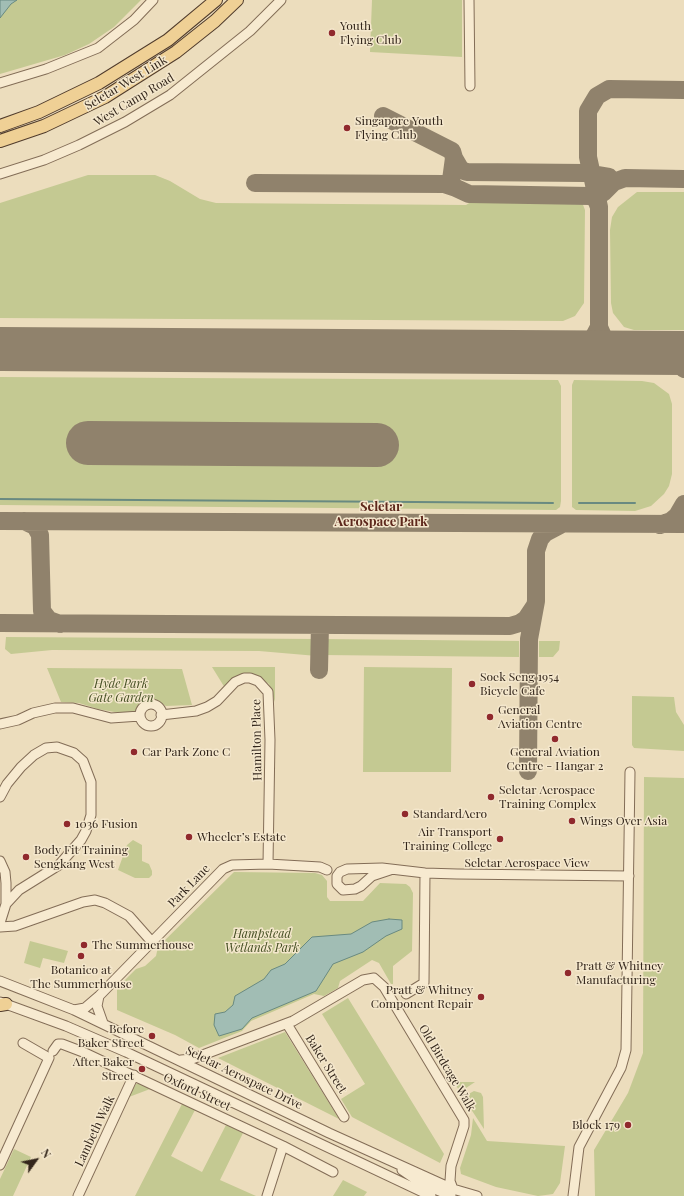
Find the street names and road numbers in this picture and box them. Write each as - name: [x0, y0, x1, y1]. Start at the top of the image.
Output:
- street label: Seletar West Link: [82, 53, 170, 113]
- street label: West Camp Road: [91, 70, 177, 130]
- street label: Hamilton Place: [249, 699, 265, 781]
- street label: Seletar Aerospace View: [464, 856, 590, 870]
- street label: Park Lane: [165, 862, 213, 910]
- street label: Old Birdcage Walk: [415, 1022, 479, 1114]
- street label: Baker Street: [302, 1032, 350, 1096]
- street label: Seletar Aerospace Drive: [183, 1043, 305, 1113]
- street label: Oxford Street: [161, 1070, 233, 1114]
- street label: Lambeth Walk: [72, 1093, 118, 1169]

